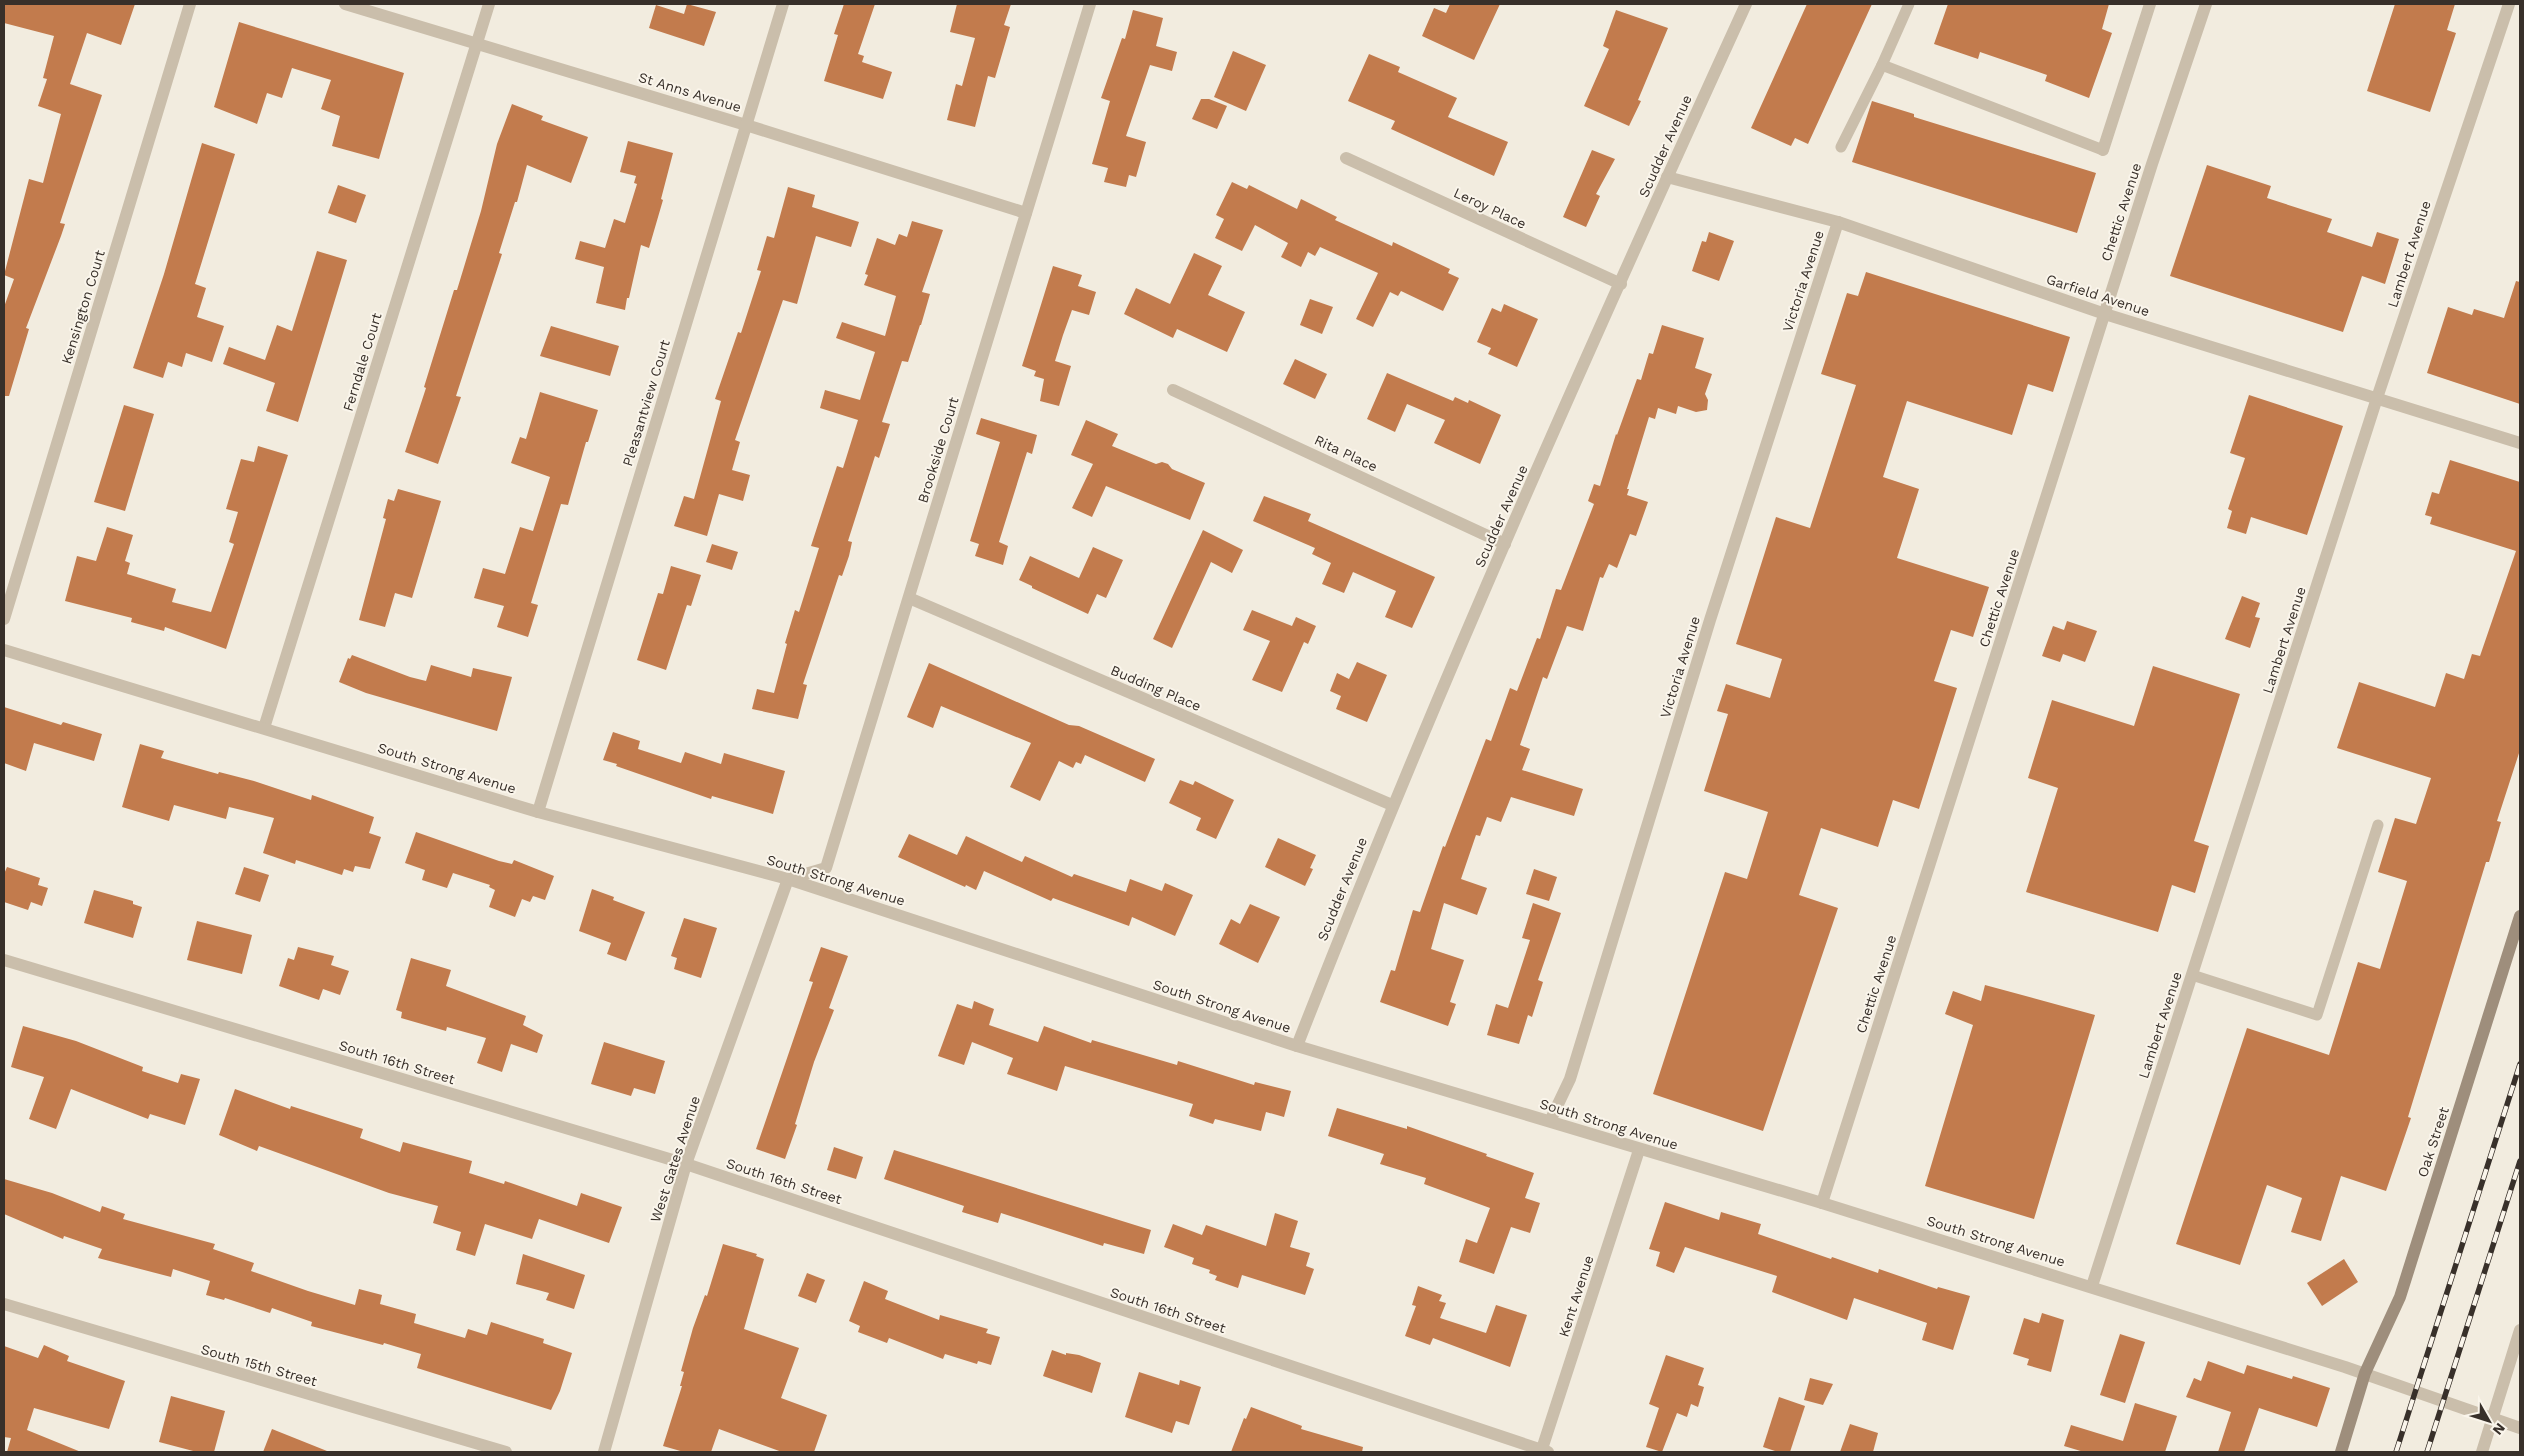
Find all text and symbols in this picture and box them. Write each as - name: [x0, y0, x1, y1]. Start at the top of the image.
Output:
- street label: St Anns Avenue: [637, 69, 743, 115]
- street label: Scudder Avenue: [1635, 92, 1695, 200]
- street label: Chettic Avenue: [2098, 161, 2144, 263]
- street label: Leroy Place: [1451, 184, 1529, 232]
- street label: Lambert Avenue: [2384, 199, 2434, 309]
- street label: Victoria Avenue: [1779, 228, 1827, 334]
- street label: Kensington Court: [58, 248, 108, 366]
- street label: Garfield Avenue: [2044, 271, 2152, 319]
- street label: Ferndale Court: [339, 311, 385, 413]
- street label: Pleasantview Court: [619, 338, 673, 468]
- street label: Brookside Court: [914, 395, 962, 505]
- street label: Rita Place: [1312, 431, 1380, 475]
- street label: Scudder Avenue: [1471, 462, 1531, 570]
- street label: Chettic Avenue: [1976, 547, 2022, 649]
- street label: Lambert Avenue: [2259, 585, 2309, 695]
- street label: Victoria Avenue: [1657, 614, 1703, 720]
- street label: Budding Place: [1108, 662, 1204, 714]
- street label: South Strong Avenue: [376, 739, 518, 797]
- street label: Scudder Avenue: [1314, 835, 1370, 943]
- street label: South Strong Avenue: [765, 851, 907, 909]
- street label: Chettic Avenue: [1853, 933, 1899, 1035]
- street label: Lambert Avenue: [2135, 970, 2185, 1080]
- street label: South Strong Avenue: [1151, 976, 1293, 1036]
- street label: South 16th Street: [337, 1037, 457, 1087]
- street label: West Gates Avenue: [647, 1094, 703, 1224]
- street label: South Strong Avenue: [1538, 1095, 1680, 1153]
- street label: Oak Street: [2414, 1105, 2452, 1179]
- street label: South 16th Street: [724, 1155, 844, 1207]
- street label: South Strong Avenue: [1925, 1212, 2067, 1270]
- street label: Kent Avenue: [1555, 1253, 1597, 1339]
- street label: South 16th Street: [1108, 1284, 1228, 1336]
- street label: South 15th Street: [199, 1341, 319, 1389]
- north arrow: [2464, 1396, 2514, 1446]
- text: N: [2490, 1420, 2509, 1438]

